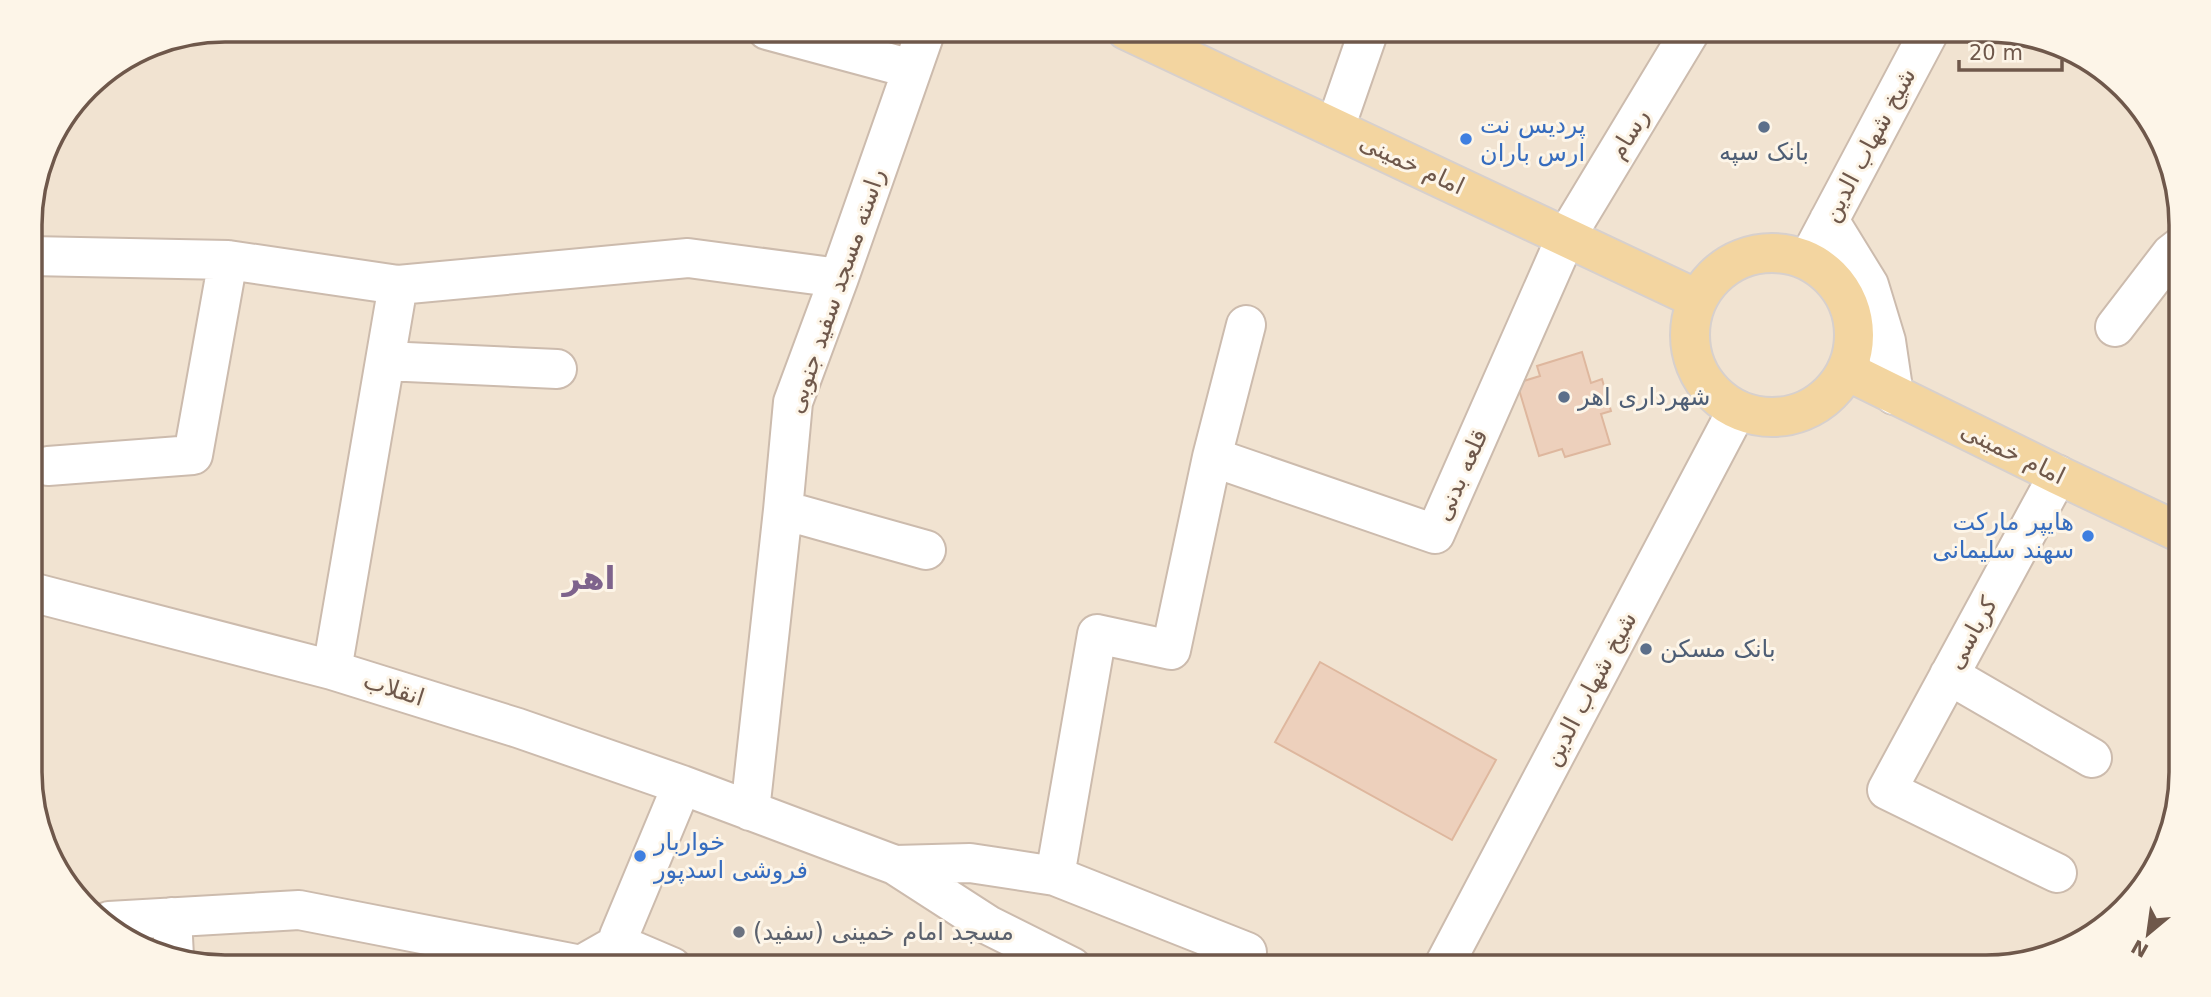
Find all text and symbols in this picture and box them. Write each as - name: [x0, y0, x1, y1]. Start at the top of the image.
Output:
- scale bar: [1959, 28, 2062, 72]
- text: 20 m: [1969, 41, 2023, 65]
- street label: شیخ شهاب الدین: [1817, 63, 1921, 227]
- street label: رسام: [1603, 104, 1655, 164]
- place label: پردیس نت ارس باران: [1480, 111, 1586, 167]
- marker: بانک سپه: [1756, 119, 1772, 135]
- street label: امام خمینی: [1355, 128, 1469, 200]
- marker: پردیس نت ارس باران: [1458, 131, 1474, 147]
- place label: بانک سپه: [1719, 138, 1809, 166]
- street label: راسته مسجد سفید جنوبی: [781, 165, 891, 417]
- place label: شهرداری اهر: [1577, 383, 1710, 411]
- marker: شهرداری اهر: [1556, 389, 1572, 405]
- street label: امام خمینی: [1956, 416, 2070, 490]
- street label: قلعه بدنی: [1428, 425, 1494, 525]
- place label: هایپر مارکت سهند سلیمانی: [1932, 508, 2074, 564]
- marker: هایپر مارکت سهند سلیمانی: [2080, 528, 2096, 544]
- district label: اهر: [560, 559, 616, 597]
- street label: کرباسی: [1941, 591, 2004, 674]
- street label: شیخ شهاب الدین: [1538, 607, 1642, 771]
- place label: بانک مسکن: [1660, 635, 1776, 663]
- marker: بانک مسکن: [1638, 641, 1654, 657]
- street label: انقلاب: [360, 666, 428, 712]
- place label: خواربار فروشی اسدپور: [653, 828, 808, 884]
- marker: خواربار فروشی اسدپور: [632, 848, 648, 864]
- north arrow: [2113, 899, 2183, 969]
- place label: (مسجد امام خمینی (سفید: [753, 918, 1014, 946]
- marker: (مسجد امام خمینی (سفید: [731, 924, 747, 940]
- text: N: [2127, 935, 2152, 962]

